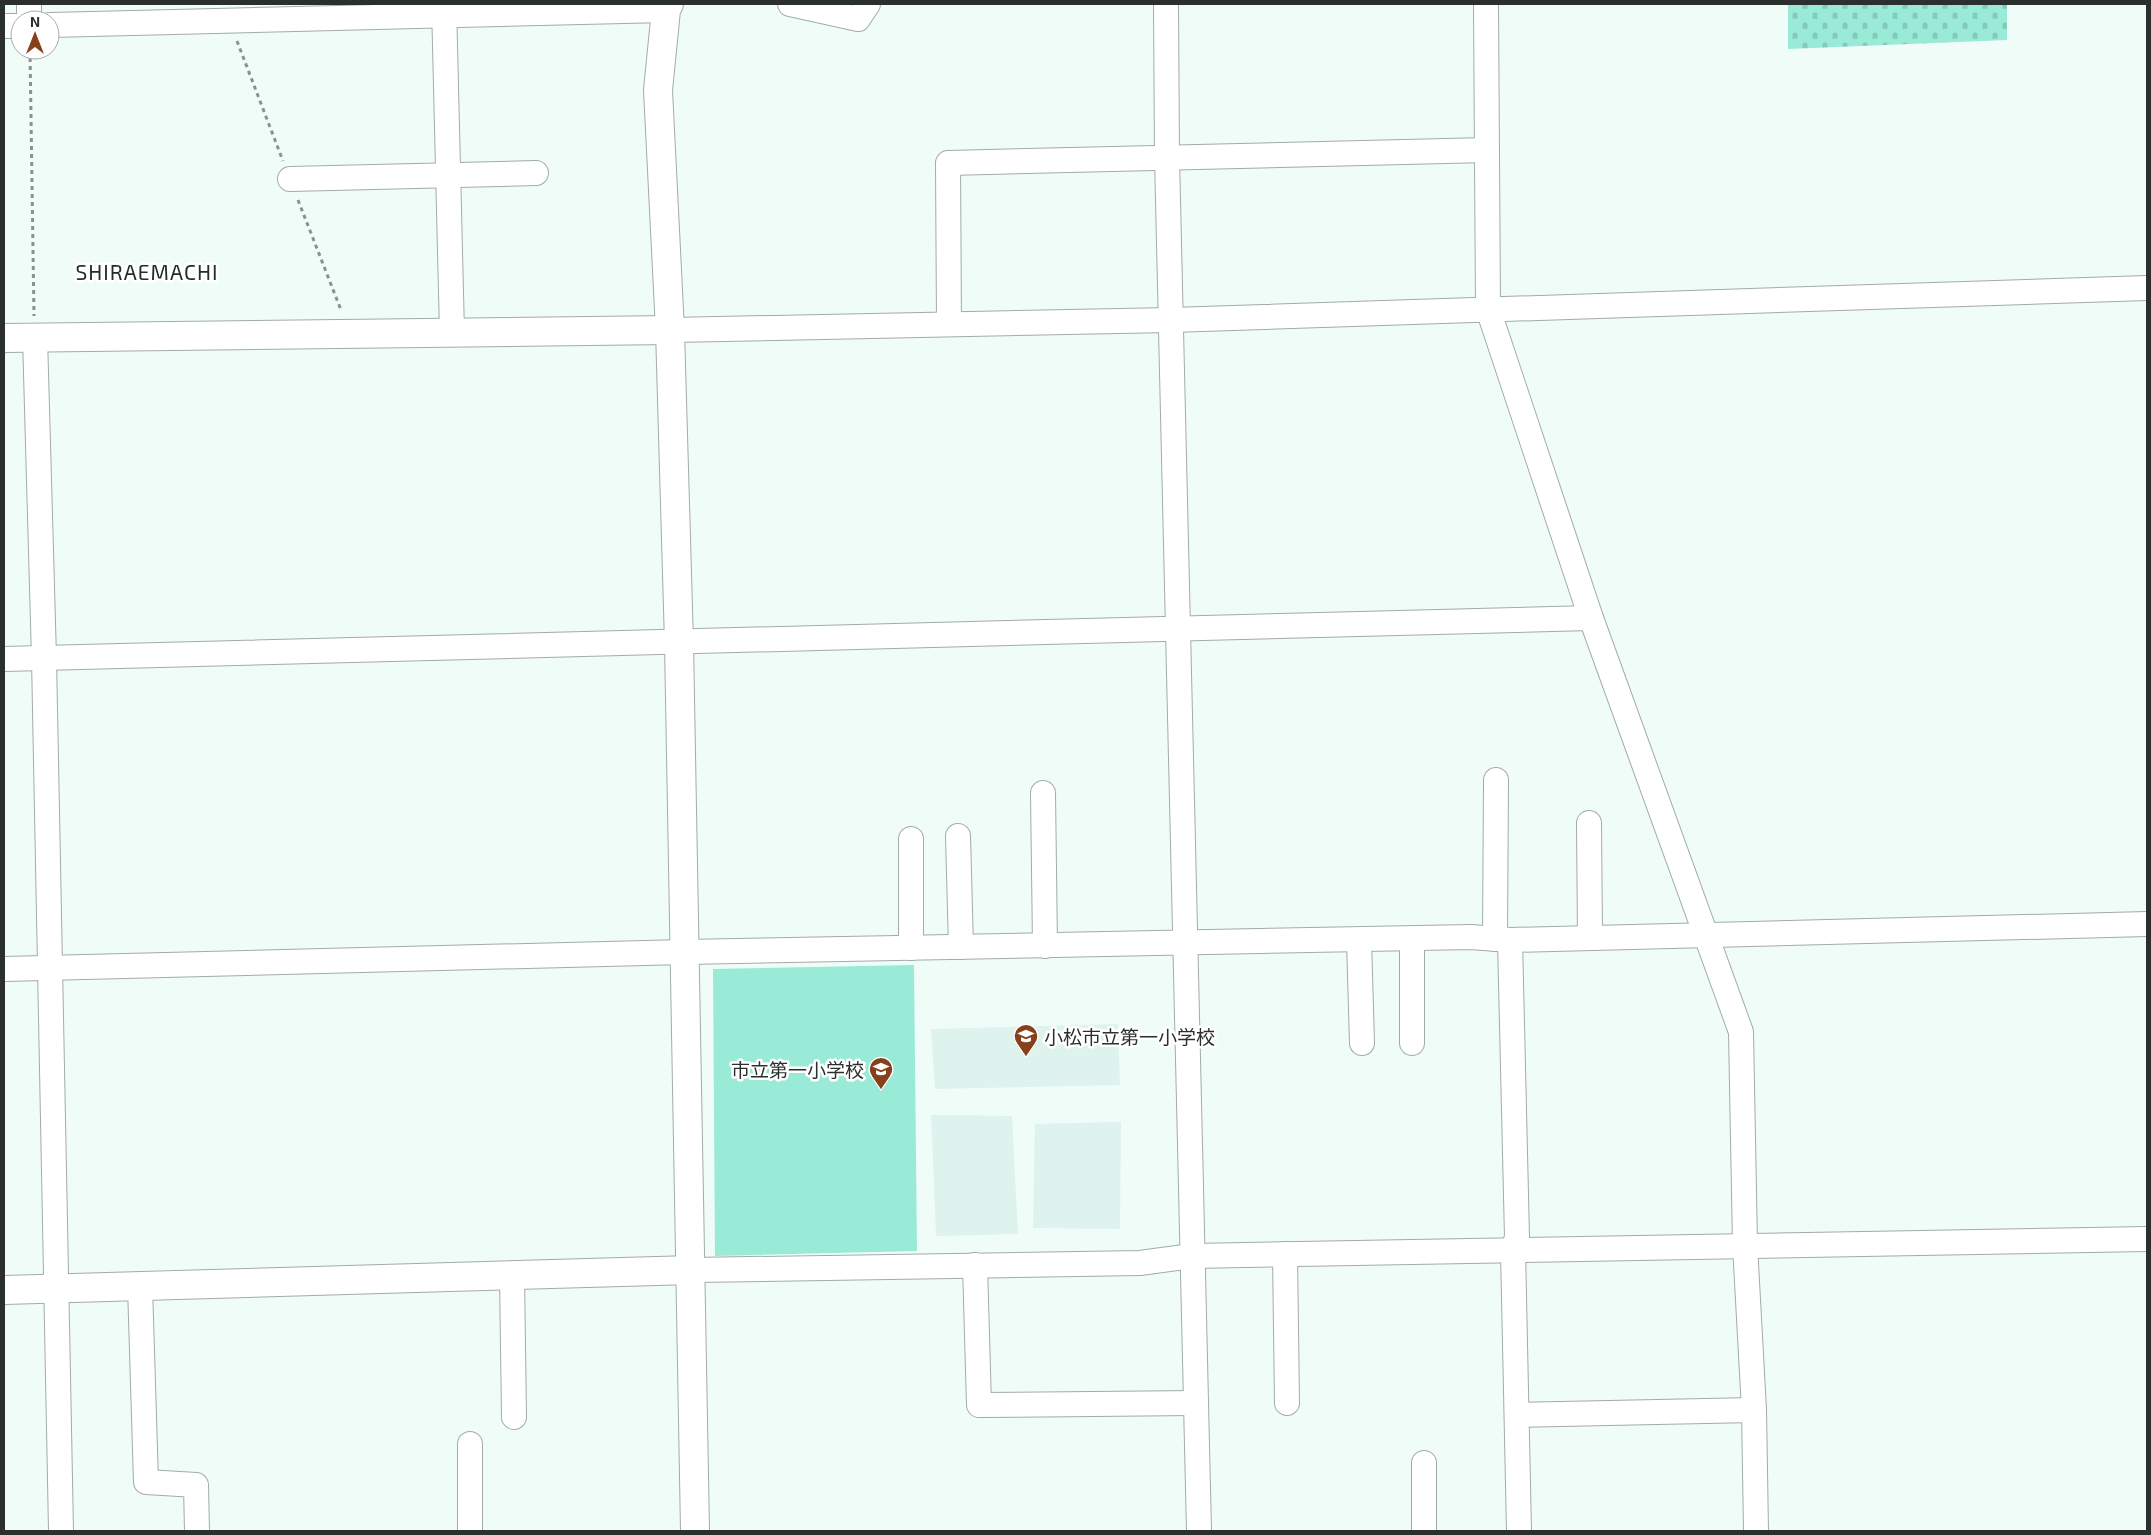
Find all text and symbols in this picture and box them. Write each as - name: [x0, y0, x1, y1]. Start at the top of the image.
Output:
- north arrow: [10, 10, 60, 60]
- text: N: [30, 13, 40, 30]
- district label: SHIRAEMACHI: [75, 259, 219, 284]
- school or university icon: 小松市立第一小学校: [1013, 1023, 1039, 1057]
- place label: 小松市立第一小学校: [1044, 1025, 1215, 1048]
- school or university icon: 市立第一小学校: [868, 1056, 894, 1090]
- place label: 市立第一小学校: [731, 1058, 864, 1081]

